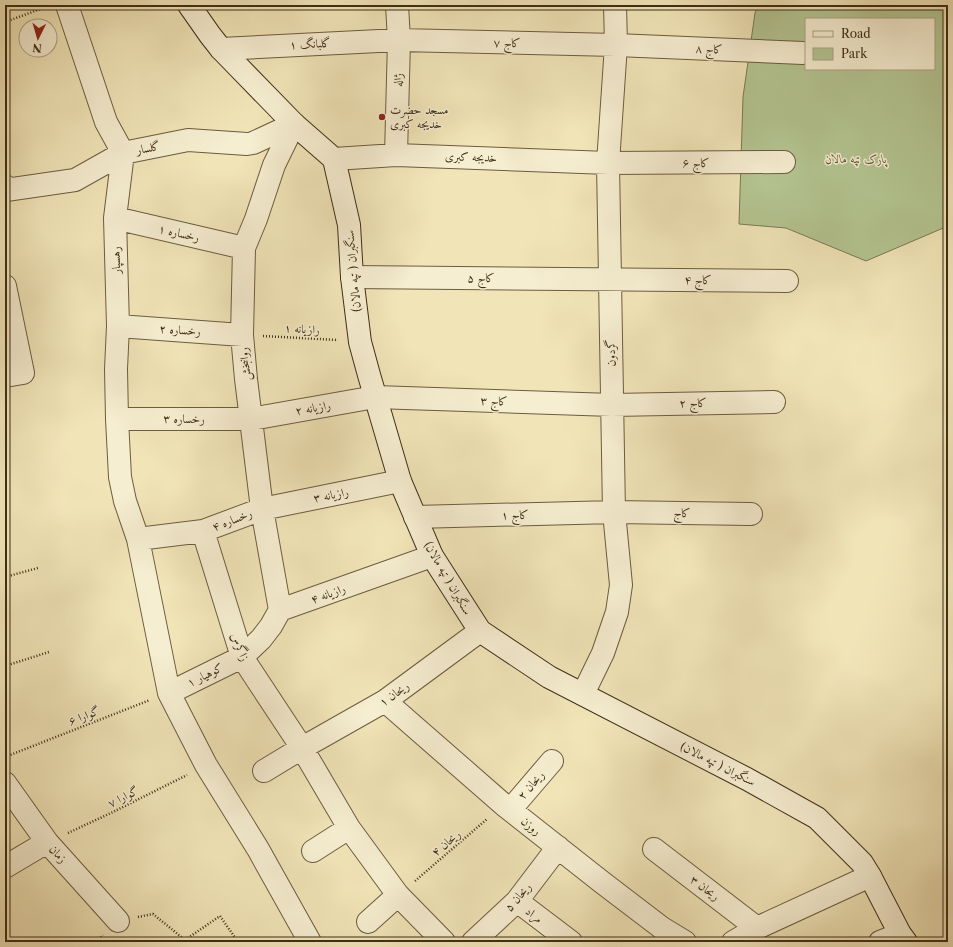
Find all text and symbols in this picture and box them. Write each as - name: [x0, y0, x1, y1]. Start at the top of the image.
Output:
- north arrow: [18, 18, 58, 58]
- legend: [805, 18, 935, 70]
- text: Road: [841, 26, 871, 41]
- street label: گلبانگ ۱: [289, 35, 331, 52]
- street label: کاج ۷: [493, 35, 521, 54]
- text: N: [31, 41, 43, 55]
- street label: کاج ۸: [695, 41, 723, 60]
- text: Park: [841, 46, 868, 61]
- street label: ژاله: [390, 73, 405, 87]
- place label: مسجد حضرت خدیجه کبری: [390, 102, 448, 132]
- marker: مسجد حضرت خدیجه کبری: [377, 112, 387, 122]
- street label: گلسار: [134, 138, 161, 157]
- street label: خدیجه کبری: [445, 148, 497, 166]
- park label: پارک تپه مالان: [825, 151, 888, 168]
- street label: کاج ۶: [682, 155, 710, 174]
- street label: رخساره ۱: [157, 221, 201, 245]
- street label: سنگبران ( تپه مالان): [341, 229, 365, 313]
- street label: رهسپار: [108, 246, 124, 275]
- street label: کاج ۵: [467, 270, 495, 289]
- street label: کاج ۴: [684, 272, 712, 291]
- street label: رازیانه ۱: [284, 320, 320, 338]
- street label: رخساره ۲: [159, 321, 202, 338]
- street label: گردون: [603, 339, 619, 367]
- street label: روانبخش: [236, 346, 255, 381]
- street label: کاج ۳: [480, 393, 508, 412]
- street label: کاج ۲: [679, 395, 707, 414]
- street label: رازیانه ۲: [294, 397, 332, 419]
- street label: رخساره ۳: [163, 411, 205, 426]
- street label: رازیانه ۳: [312, 484, 350, 506]
- street label: رخساره ۴: [210, 505, 254, 534]
- street label: کاج: [673, 505, 691, 524]
- street label: کاج ۱: [501, 507, 529, 526]
- street label: سنگبران ( تپه مالان): [421, 538, 476, 618]
- street label: رازیانه ۴: [308, 580, 348, 608]
- street label: زاگرس: [227, 630, 253, 664]
- street label: کوهیار ۱: [184, 659, 226, 691]
- street label: ریحان ۱: [376, 678, 412, 709]
- street label: گوارا ۶: [66, 703, 102, 729]
- street label: سنگبران ( تپه مالان): [678, 738, 758, 790]
- street label: ریحان ۲: [514, 767, 547, 802]
- street label: گوارا ۷: [105, 783, 141, 811]
- street label: روزن: [518, 813, 544, 839]
- street label: ریحان ۴: [428, 826, 463, 859]
- street label: زمان: [46, 842, 70, 866]
- street label: ریحان ۳: [687, 872, 723, 904]
- street label: ریحان ۵: [501, 879, 534, 914]
- street label: مراد: [521, 903, 546, 928]

